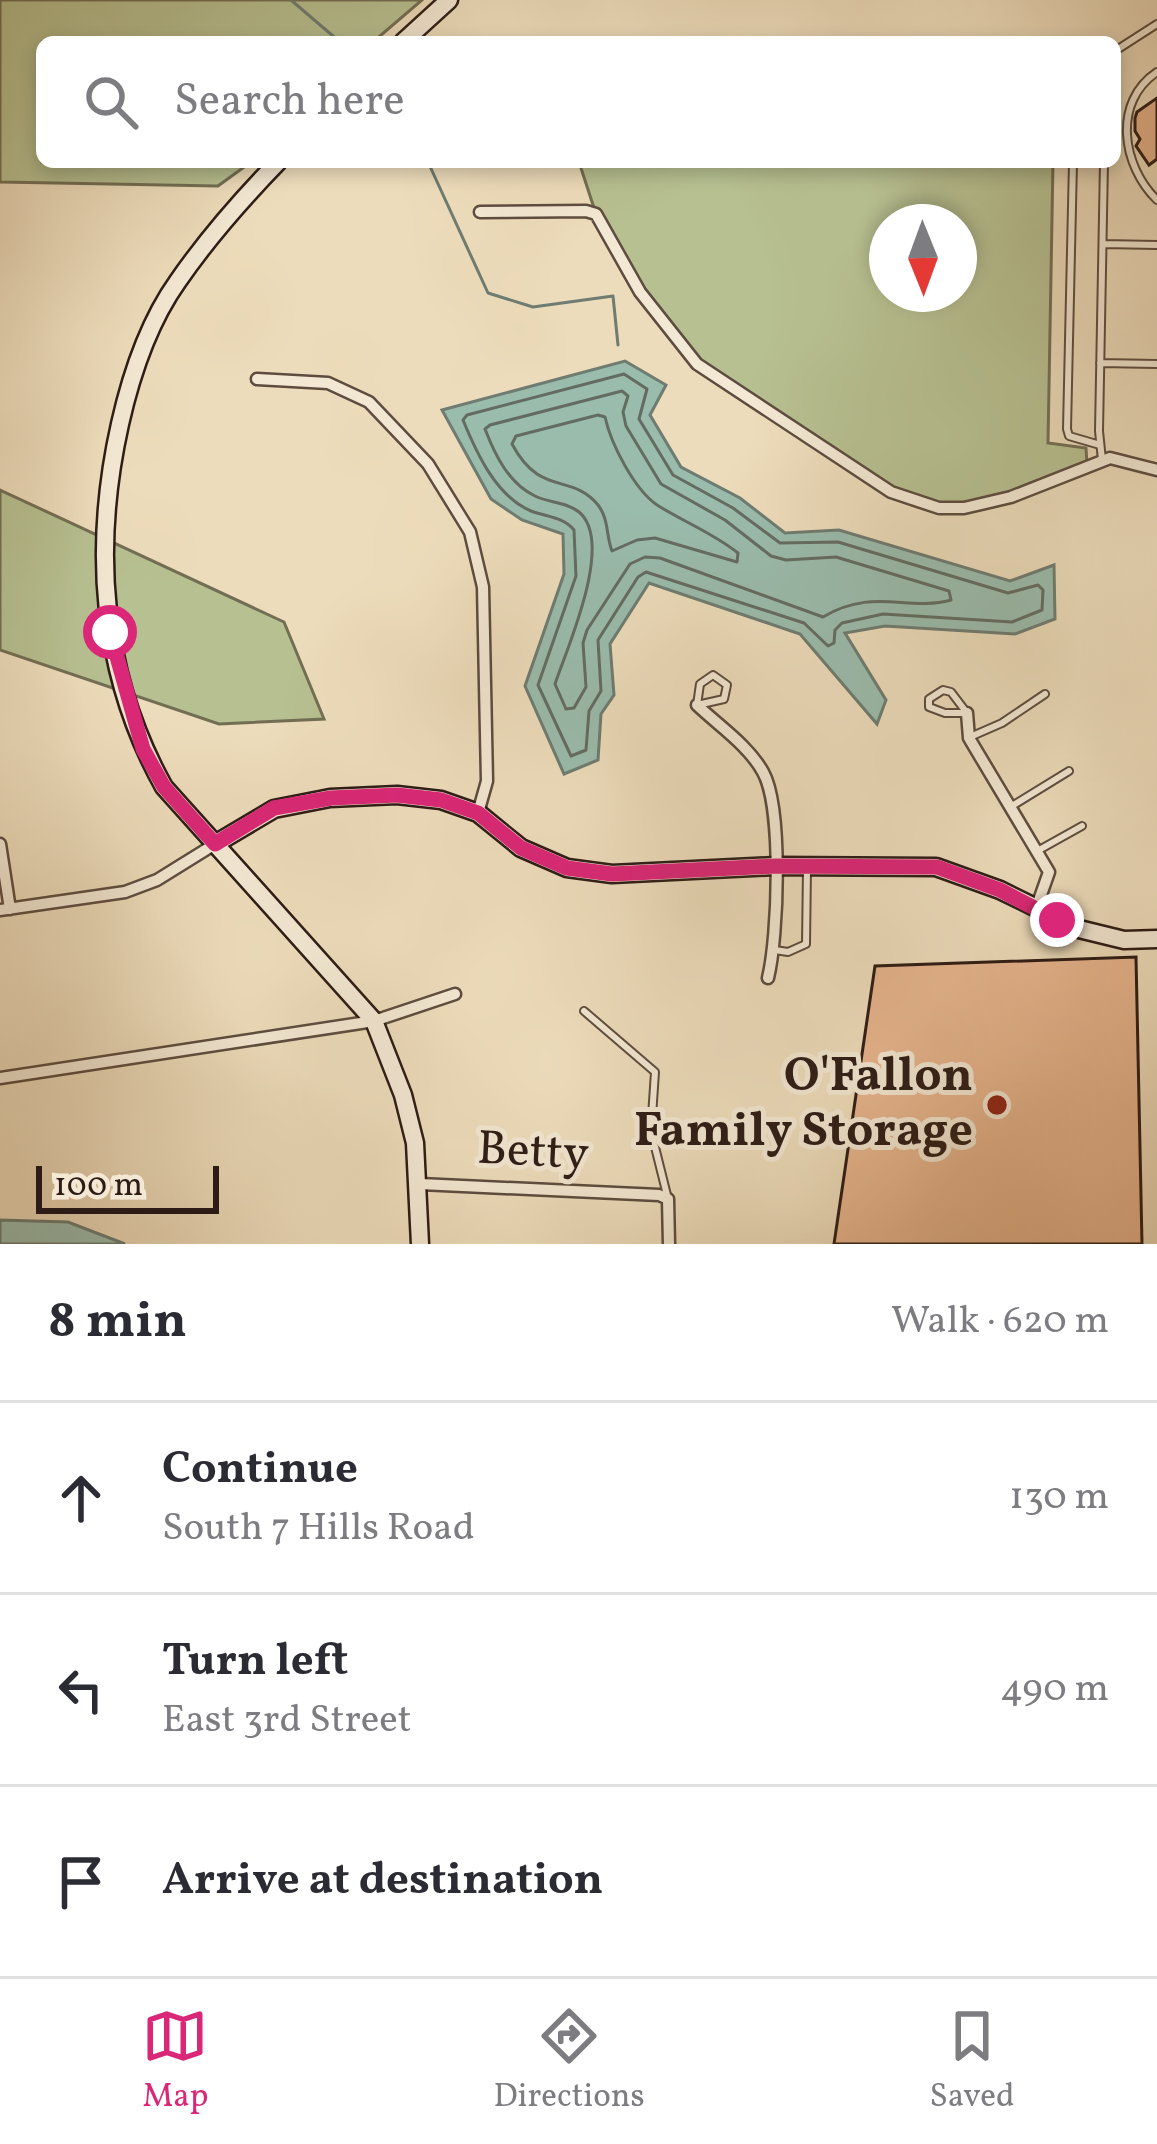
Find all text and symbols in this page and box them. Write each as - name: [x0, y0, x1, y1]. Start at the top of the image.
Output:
- search box: [36, 36, 1121, 168]
- icon: search: [78, 69, 144, 135]
- text: Search here: [174, 71, 405, 134]
- north arrow: [869, 204, 977, 312]
- route start: [83, 605, 137, 659]
- route end: [1030, 893, 1084, 947]
- place label: O'Fallon Family Storage: [634, 1044, 973, 1166]
- marker: O'Fallon Family Storage: [984, 1092, 1010, 1118]
- street label: Betty: [475, 1117, 591, 1189]
- scale bar: [36, 1160, 219, 1213]
- text: 100 m: [54, 1164, 143, 1210]
- text: 8 min: [48, 1287, 187, 1358]
- text: Walk · 620 m: [891, 1295, 1109, 1349]
- text: Continue: [162, 1439, 358, 1502]
- icon: ahead: [48, 1465, 114, 1531]
- text: 130 m: [1009, 1471, 1109, 1525]
- text: South 7 Hills Road: [162, 1502, 475, 1556]
- text: Turn left: [162, 1631, 348, 1694]
- icon: left: [48, 1657, 114, 1723]
- text: 490 m: [1000, 1663, 1109, 1717]
- text: East 3rd Street: [162, 1694, 411, 1748]
- icon: arrive: [48, 1849, 114, 1915]
- text: Arrive at destination: [162, 1850, 603, 1913]
- tab: Map: [142, 2003, 209, 2121]
- tab: Directions: [493, 2003, 645, 2121]
- tab: Saved: [930, 2003, 1015, 2121]

